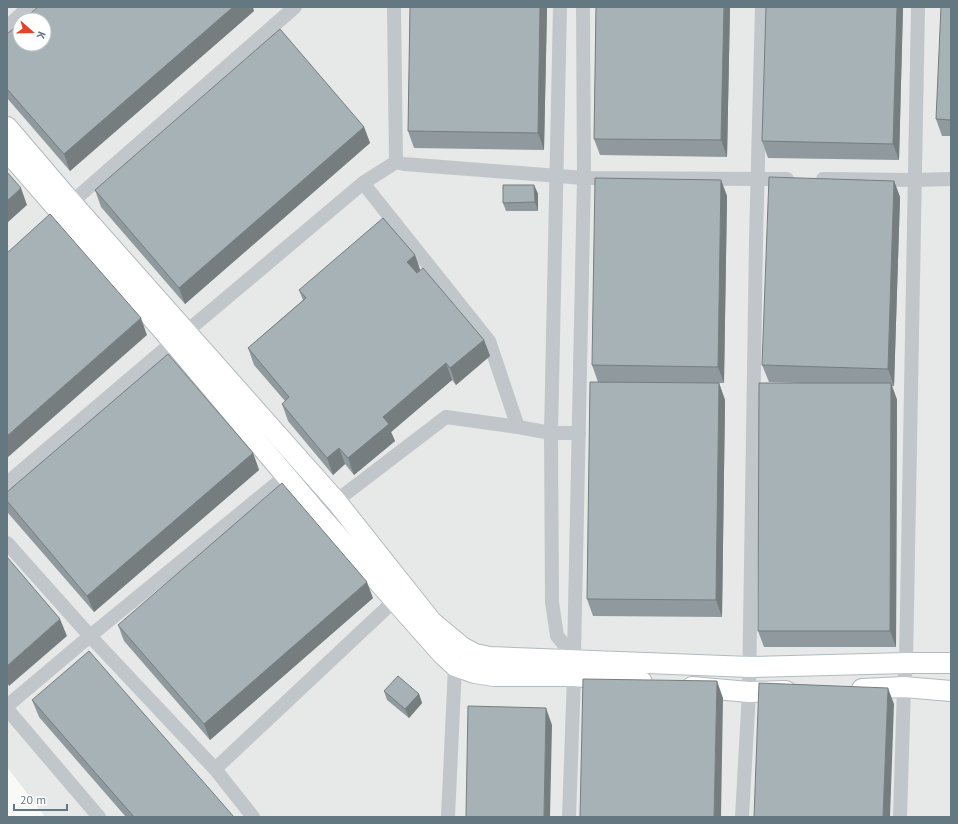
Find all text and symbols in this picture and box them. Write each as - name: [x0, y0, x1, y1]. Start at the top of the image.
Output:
- north arrow: [12, 12, 52, 52]
- text: K: [34, 30, 49, 41]
- scale bar: [14, 786, 67, 812]
- text: 20 m: [20, 792, 46, 807]

